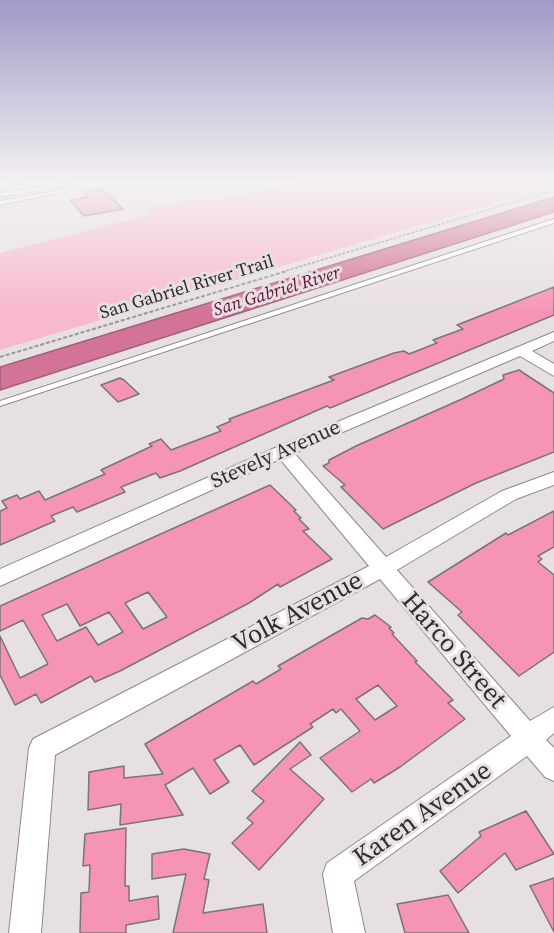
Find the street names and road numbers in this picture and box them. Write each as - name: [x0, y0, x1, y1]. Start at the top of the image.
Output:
- street label: San Gabriel River Trail: [97, 251, 277, 325]
- street label: Stevely Avenue: [207, 415, 345, 495]
- street label: Volk Avenue: [228, 566, 368, 660]
- street label: Harco Street: [394, 586, 512, 716]
- street label: Karen Avenue: [348, 756, 498, 874]

